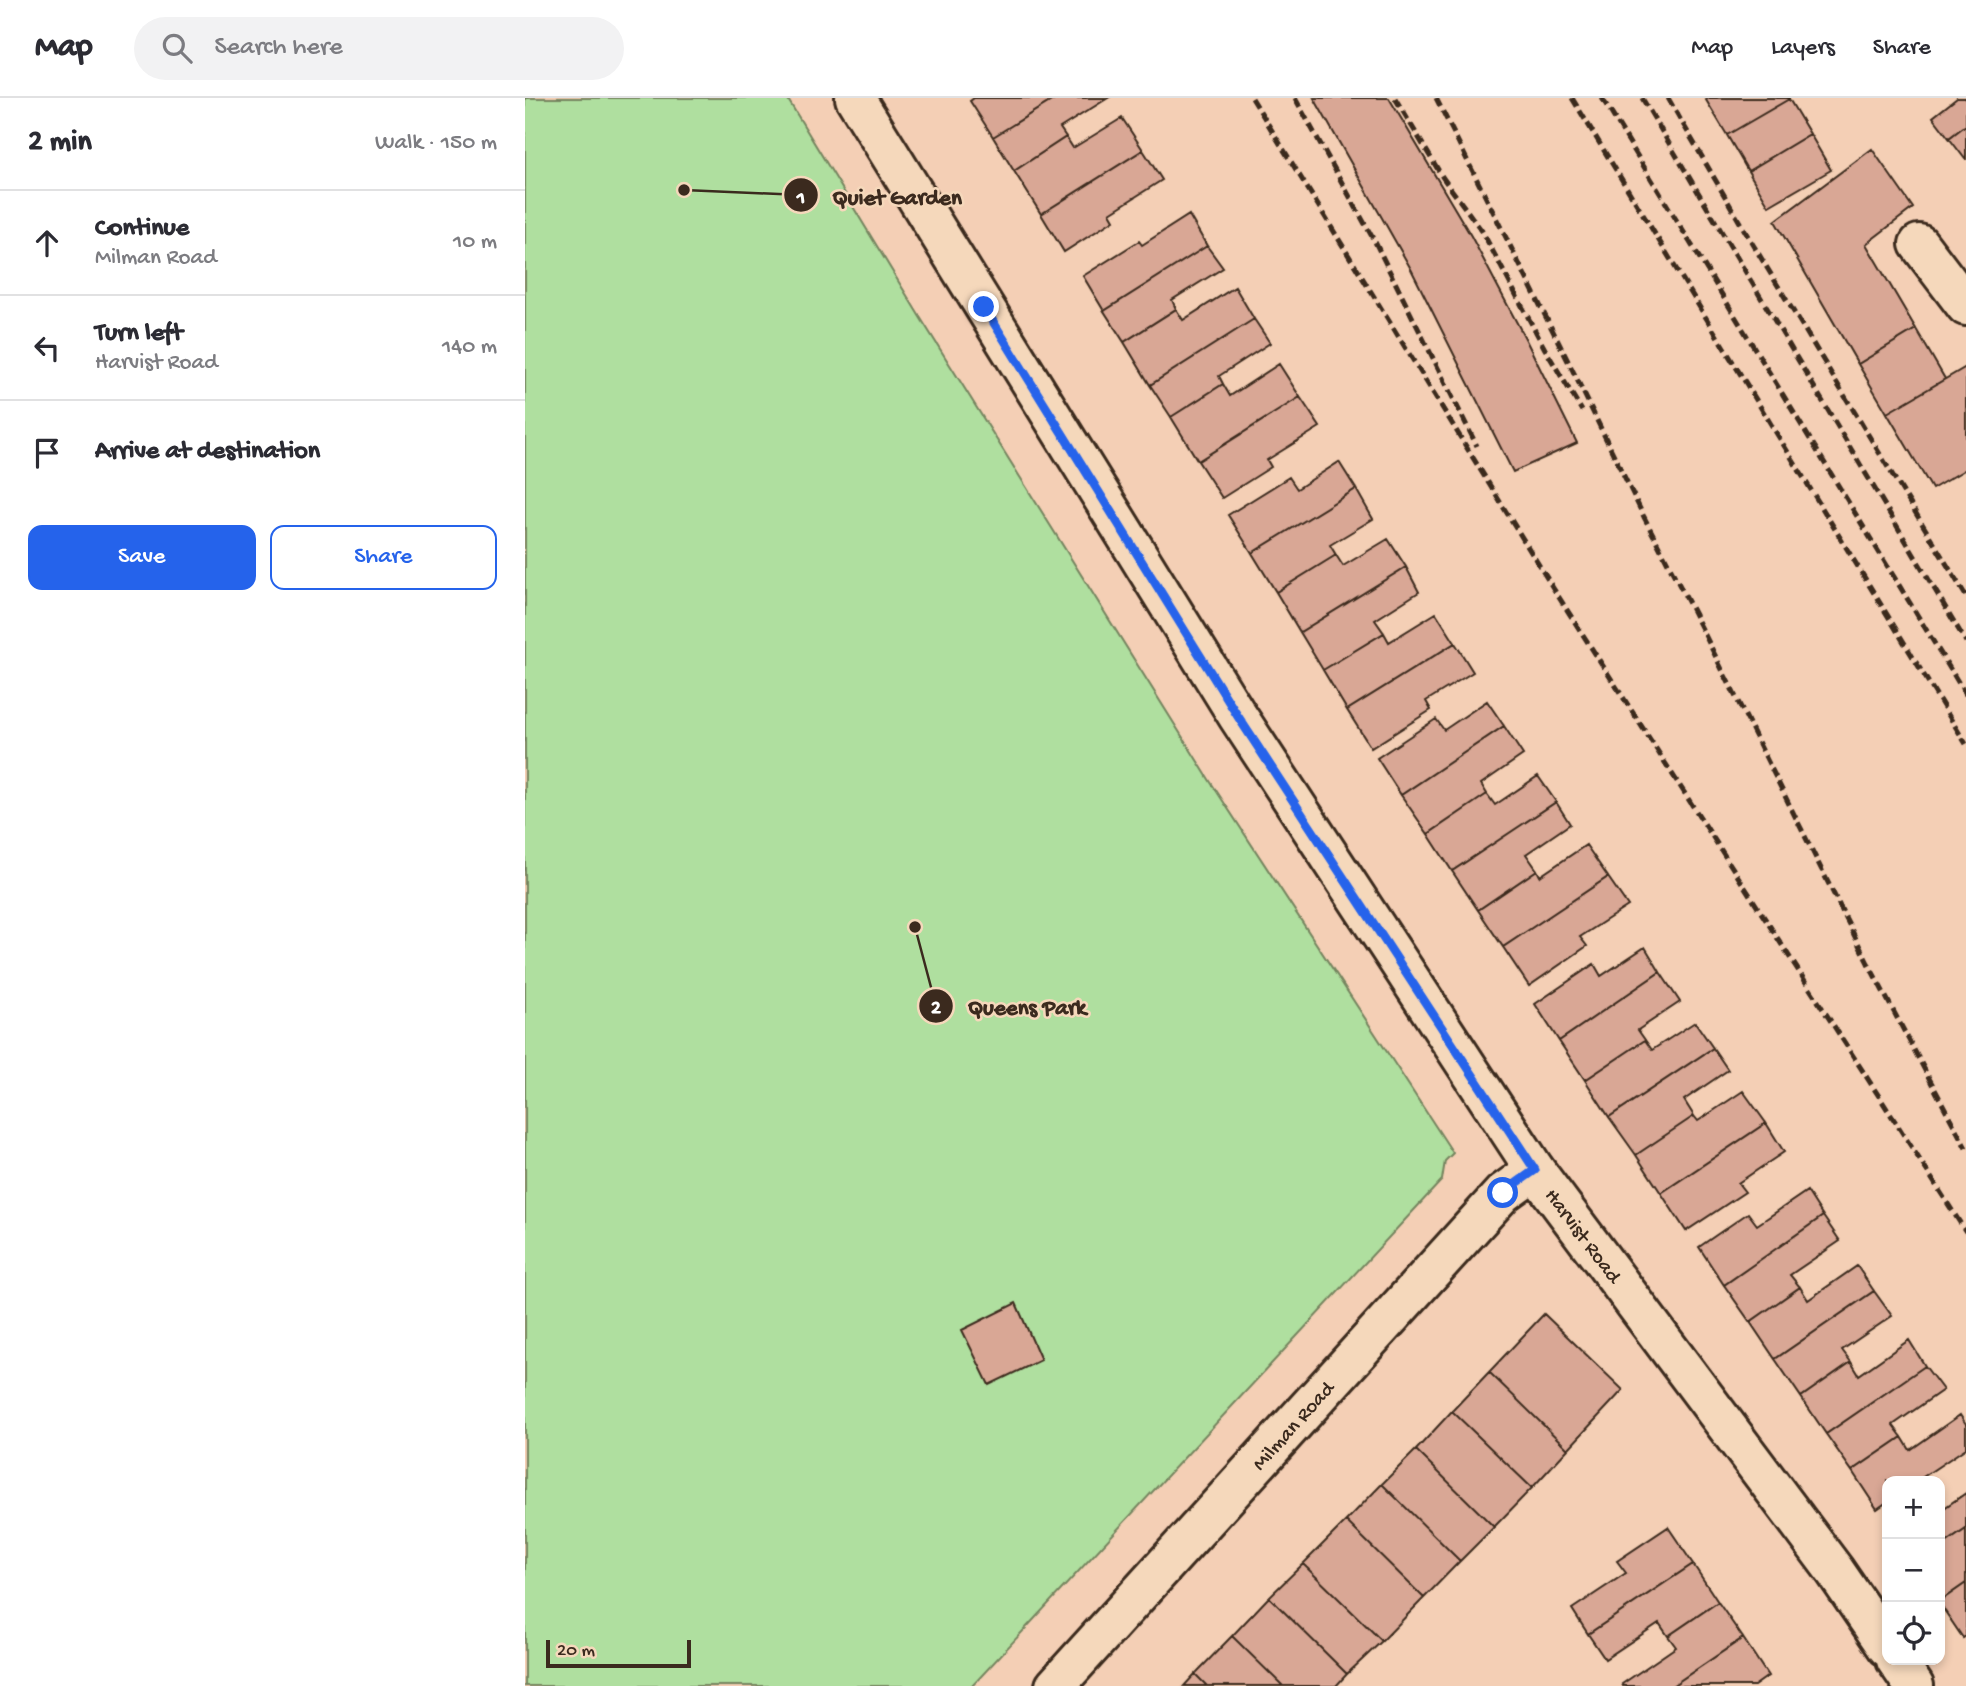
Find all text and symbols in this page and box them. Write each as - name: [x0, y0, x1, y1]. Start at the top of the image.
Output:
- search box: [134, 17, 624, 80]
- text: Map: [35, 29, 92, 67]
- icon: search: [158, 29, 196, 67]
- text: Search here: [214, 33, 343, 64]
- text: Map: [1691, 34, 1733, 63]
- text: Layers: [1771, 34, 1835, 63]
- text: Share: [1873, 34, 1931, 63]
- text: 2 min: [28, 126, 92, 161]
- text: Walk · 150 m: [375, 130, 497, 157]
- callout: Quiet Garden: [783, 173, 976, 217]
- text: Quiet Garden: [832, 186, 963, 213]
- text: 1: [796, 187, 805, 212]
- text: Continue: [95, 214, 189, 245]
- icon: ahead: [28, 224, 66, 262]
- text: 10 m: [453, 229, 497, 256]
- text: Milman Road: [95, 245, 217, 272]
- route end: [968, 291, 999, 322]
- text: Turn left: [95, 319, 183, 350]
- icon: left: [28, 329, 66, 367]
- text: 140 m: [442, 334, 497, 361]
- text: Harvist Road: [95, 350, 218, 377]
- icon: arrive: [28, 434, 66, 472]
- text: Arrive at destination: [95, 437, 320, 468]
- button: Save: [28, 525, 256, 590]
- button: Share: [270, 525, 497, 590]
- callout: Queens Park: [918, 984, 1100, 1028]
- text: Queens Park: [968, 996, 1089, 1023]
- text: 2: [931, 997, 942, 1022]
- route start: [1487, 1177, 1518, 1208]
- street label: Harvist Road: [1538, 1185, 1626, 1291]
- street label: Milman Road: [1248, 1376, 1342, 1477]
- map controls: [1882, 1476, 1945, 1665]
- button: +: [1882, 1476, 1945, 1539]
- button: −: [1882, 1539, 1945, 1602]
- button: locate: [1882, 1602, 1945, 1665]
- scale bar: [546, 1637, 691, 1669]
- text: 20 m: [557, 1640, 595, 1663]

